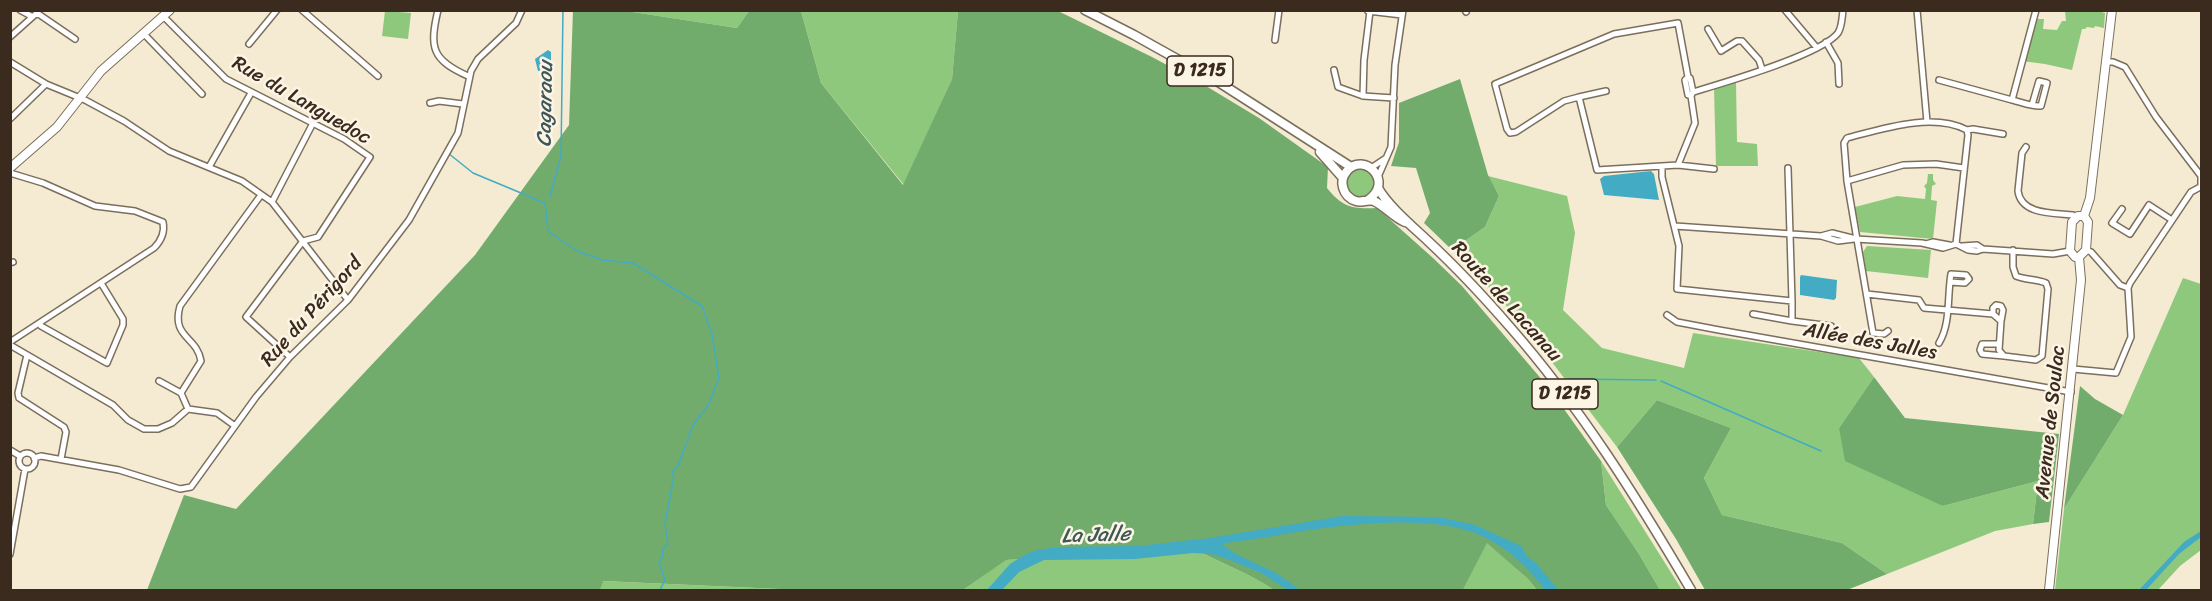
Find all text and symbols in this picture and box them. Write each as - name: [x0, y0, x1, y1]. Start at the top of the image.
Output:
- street label: Rue du Languedoc: [227, 52, 375, 150]
- road number: D 1215: [1167, 56, 1233, 86]
- water label: Cagaraou: [533, 61, 559, 147]
- street label: Route de Lacanau: [1446, 237, 1566, 367]
- street label: Rue du Périgord: [256, 252, 368, 372]
- street label: Allée des Jalles: [1802, 318, 1938, 366]
- street label: Avenue de Soulac: [2031, 344, 2071, 500]
- road number: D 1215: [1532, 379, 1598, 409]
- water label: La Jalle: [1061, 522, 1131, 550]

